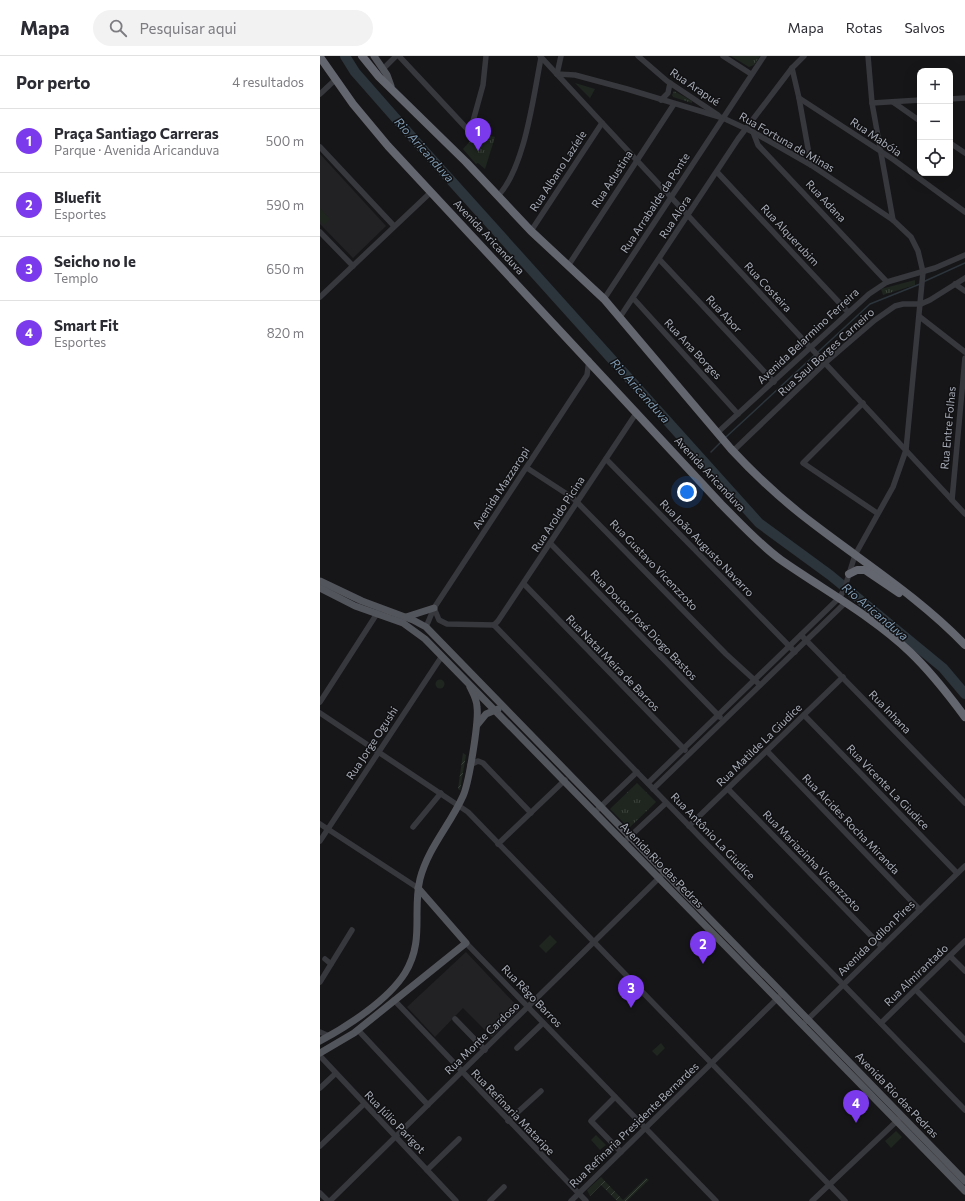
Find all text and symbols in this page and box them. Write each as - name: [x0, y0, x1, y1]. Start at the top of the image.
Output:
- search box: [93, 10, 373, 46]
- text: Mapa: [20, 16, 69, 39]
- icon: search: [107, 17, 129, 39]
- text: Pesquisar aqui: [139, 19, 237, 37]
- text: Mapa: [788, 19, 824, 36]
- text: Rotas: [846, 19, 882, 36]
- text: Salvos: [904, 19, 945, 36]
- street label: Rua Arapué: [668, 65, 723, 108]
- map controls: [917, 68, 953, 176]
- button: +: [917, 68, 953, 104]
- text: Por perto: [16, 72, 91, 93]
- text: 4 resultados: [232, 74, 304, 90]
- button: −: [917, 104, 953, 140]
- street label: Rua Fortuna de Minas: [737, 109, 837, 174]
- water label: Rio Aricanduva: [392, 114, 457, 184]
- street label: Rua Mabóia: [848, 115, 904, 159]
- pin: 1: [465, 118, 491, 151]
- text: Praça Santiago Carreras: [54, 124, 219, 142]
- street label: Rua Albano Lazíele: [527, 128, 589, 214]
- text: 1: [26, 133, 32, 149]
- text: 500 m: [266, 133, 304, 149]
- button: locate: [917, 140, 953, 176]
- text: Parque · Avenida Aricanduva: [54, 142, 219, 158]
- street label: Rua Adustina: [588, 148, 635, 210]
- street label: Rua Arrabalde da Ponte: [617, 150, 692, 255]
- street label: Rua Adana: [804, 177, 849, 224]
- text: Bluefit: [54, 188, 101, 206]
- street label: Rua Alora: [656, 193, 693, 241]
- street label: Avenida Aricanduva: [451, 196, 527, 277]
- text: 2: [25, 197, 33, 213]
- text: 590 m: [266, 197, 304, 213]
- street label: Rua Alquerubim: [758, 201, 822, 268]
- text: Esportes: [54, 206, 106, 222]
- text: Seicho no Ie: [54, 252, 136, 270]
- street label: Rua Costeira: [742, 259, 795, 314]
- text: 3: [25, 261, 33, 277]
- text: 650 m: [266, 261, 304, 277]
- text: Templo: [54, 270, 98, 286]
- street label: Avenida Belarmino Ferreira: [754, 285, 861, 386]
- street label: Rua Abor: [704, 292, 745, 335]
- street label: Rua Saul Borges Carneiro: [775, 305, 877, 398]
- text: Smart Fit: [54, 316, 119, 334]
- street label: Rua Ana Borges: [662, 316, 725, 382]
- text: 4: [25, 325, 33, 341]
- text: 820 m: [267, 325, 304, 341]
- text: Esportes: [54, 334, 106, 350]
- water label: Rio Aricanduva: [608, 355, 673, 425]
- street label: Rua Entre Folhas: [937, 386, 958, 470]
- street label: Avenida Aricanduva: [672, 433, 748, 514]
- street label: Avenida Mazzaropi: [469, 444, 532, 531]
- street label: Rua Aroldo Picina: [528, 473, 587, 554]
- your location: [677, 482, 697, 502]
- street label: Rua João Augusto Navarro: [657, 496, 757, 600]
- street label: Rua Gustavo Vicenzzoto: [608, 517, 701, 613]
- street label: Rua Doutor José Diogo Bastos: [588, 567, 700, 683]
- water label: Rio Aricanduva: [840, 580, 911, 643]
- street label: Rua Natal Meira de Barros: [564, 612, 663, 714]
- street label: Rua Inhana: [867, 687, 914, 736]
- street label: Rua Matilde La Giudice: [713, 700, 804, 789]
- street label: Rua Jorge Ogushi: [343, 704, 401, 782]
- street label: Rua Vicente La Giudice: [844, 741, 932, 832]
- street label: Rua Alcides Rocha Miranda: [800, 771, 903, 876]
- street label: Rua Antônio La Giudice: [669, 790, 758, 882]
- street label: Rua Mariazinha Vicenzzoto: [761, 807, 864, 914]
- street label: Avenida Rio das Pedras: [618, 819, 707, 910]
- street label: Avenida Odilon Pires: [834, 897, 917, 978]
- pin: 2: [690, 931, 716, 964]
- street label: Rua Almirantado: [881, 941, 951, 1008]
- street label: Rua Rêgo Barros: [499, 962, 565, 1030]
- pin: 3: [618, 975, 644, 1008]
- street label: Rua Monte Cardoso: [442, 998, 522, 1077]
- street label: Avenida Rio das Pedras: [853, 1049, 942, 1140]
- street label: Rua Refinaria Presidente Bernardes: [566, 1059, 701, 1190]
- street label: Rua Refinaria Mataripe: [469, 1066, 558, 1157]
- street label: Rua Júlio Parigot: [362, 1088, 429, 1157]
- pin: 4: [843, 1090, 869, 1123]

